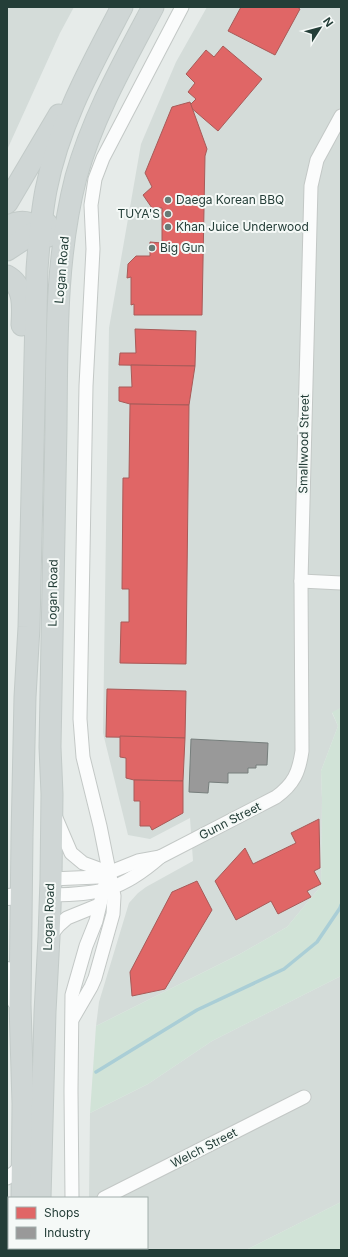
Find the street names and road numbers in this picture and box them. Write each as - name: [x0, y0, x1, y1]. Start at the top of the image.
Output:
- street label: Logan Road: [51, 236, 72, 304]
- street label: Smallwood Street: [295, 394, 312, 494]
- street label: Logan Road: [44, 559, 61, 627]
- street label: Gunn Street: [196, 799, 263, 843]
- street label: Logan Road: [40, 883, 57, 951]
- street label: Welch Street: [168, 1124, 239, 1171]

